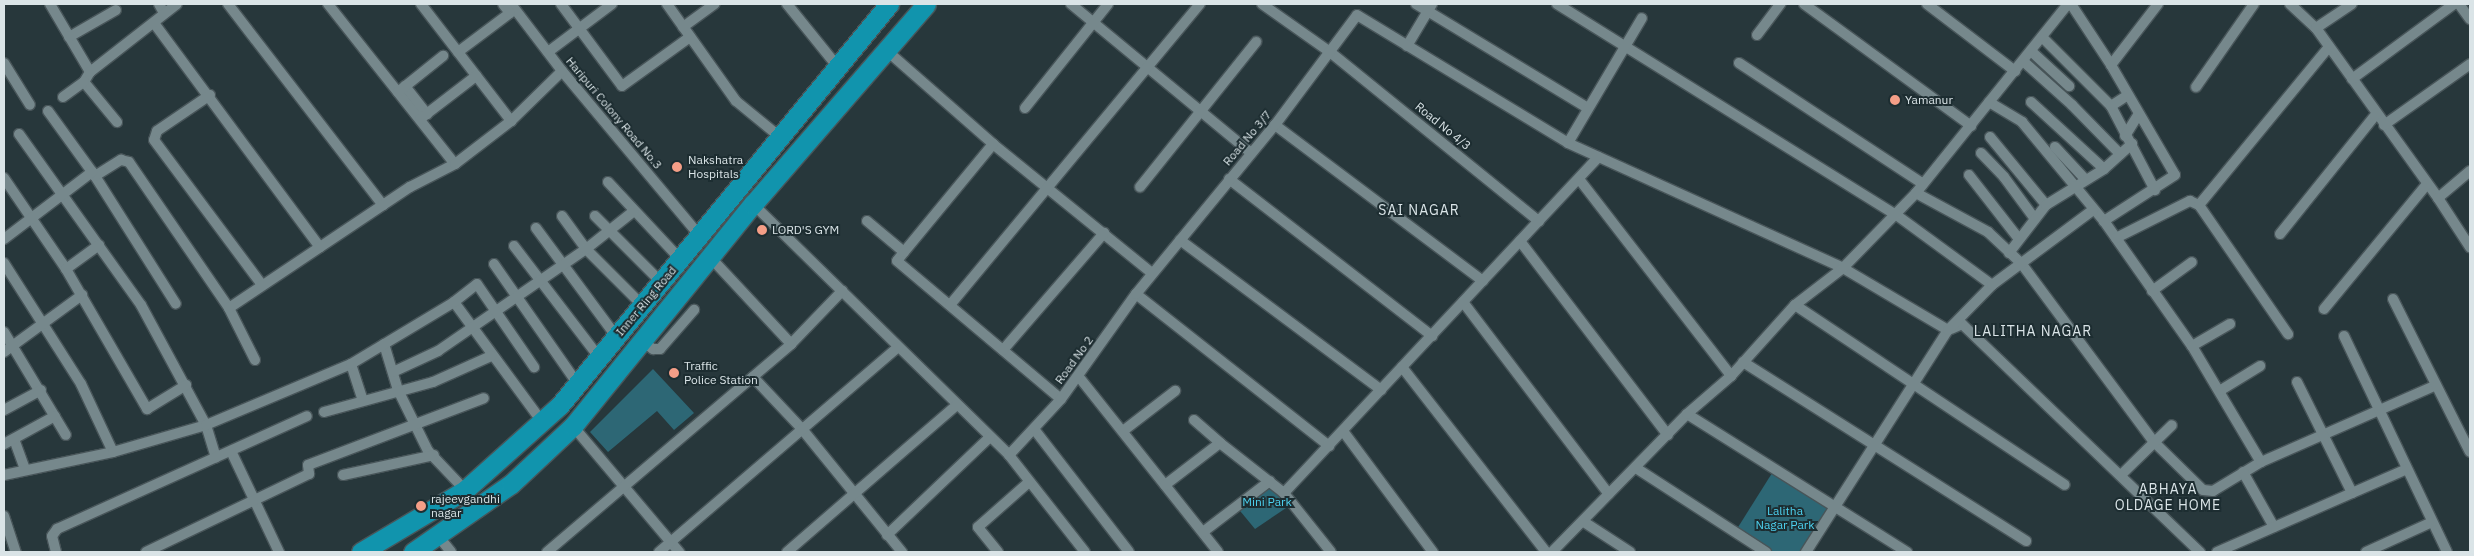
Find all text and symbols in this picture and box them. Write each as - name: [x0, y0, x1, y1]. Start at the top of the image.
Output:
- street label: Haripuri Colony Road No.3: [563, 54, 665, 172]
- place label: Yamanur: [1905, 93, 1953, 107]
- marker: Yamanur: [1889, 94, 1901, 106]
- street label: Road No 4/3: [1412, 99, 1474, 153]
- street label: Road No 3/7: [1220, 108, 1274, 168]
- place label: Nakshatra Hospitals: [688, 153, 743, 181]
- marker: Nakshatra Hospitals: [670, 160, 684, 174]
- district label: SAI NAGAR: [1377, 202, 1461, 218]
- place label: LORD'S GYM: [772, 223, 839, 237]
- marker: LORD'S GYM: [756, 224, 768, 236]
- street label: Inner Ring Road: [613, 263, 679, 339]
- district label: LALITHA NAGAR: [1972, 323, 2094, 339]
- street label: Road No 2: [1052, 333, 1096, 387]
- place label: Traffic Police Station: [684, 359, 758, 387]
- marker: Traffic Police Station: [668, 367, 680, 379]
- district label: ABHAYA OLDAGE HOME: [2113, 481, 2223, 514]
- place label: rajeevgandhi nagar: [431, 492, 500, 520]
- park label: Mini Park: [1242, 495, 1292, 509]
- marker: rajeevgandhi nagar: [415, 500, 427, 512]
- park label: Lalitha Nagar Park: [1755, 504, 1815, 532]

